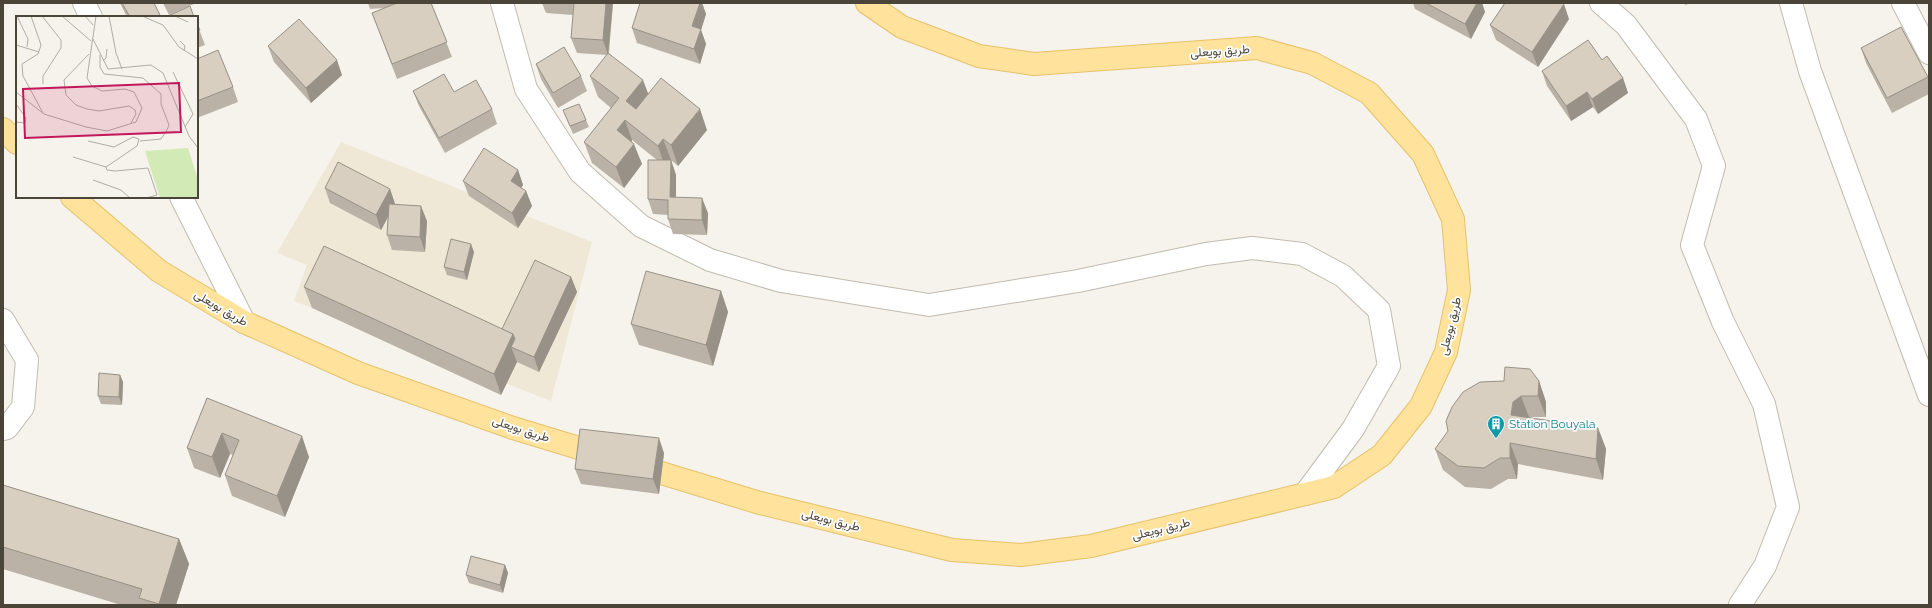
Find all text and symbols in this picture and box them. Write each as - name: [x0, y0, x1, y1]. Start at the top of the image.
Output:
- inset map: [16, 16, 198, 198]
- street label: طريق بويعلى: [1190, 42, 1250, 61]
- street label: طريق بويعلى: [191, 287, 250, 330]
- street label: طريق بويعلى: [1436, 295, 1465, 357]
- street label: طريق بويعلى: [490, 413, 552, 446]
- building icon: Station Bouyala: [1486, 414, 1506, 439]
- place label: Station Bouyala: [1509, 417, 1595, 431]
- street label: طريق بويعلى: [800, 506, 862, 535]
- street label: طريق بويعلى: [1130, 515, 1192, 544]

